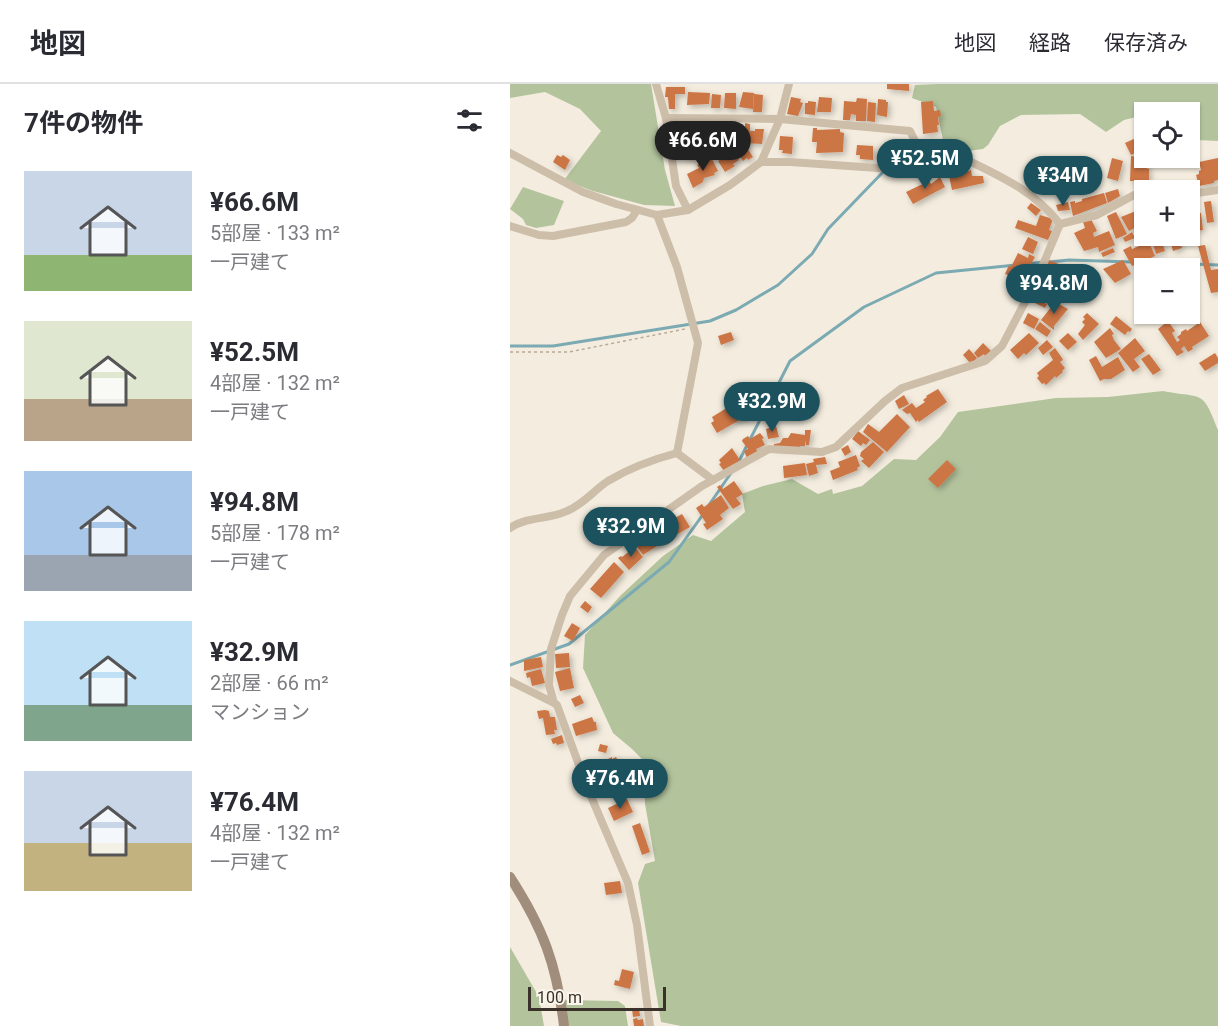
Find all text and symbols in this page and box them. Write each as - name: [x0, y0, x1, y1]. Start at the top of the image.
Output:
- text: 地図: [30, 27, 86, 60]
- text: 地図: [954, 31, 996, 55]
- text: 経路: [1029, 31, 1071, 55]
- text: 保存済み: [1104, 31, 1188, 55]
- map controls: [1134, 102, 1200, 324]
- button: locate: [1134, 102, 1200, 168]
- icon: filters: [453, 104, 486, 137]
- text: 7件の物件: [24, 108, 143, 138]
- pin: ¥66.6M: [654, 121, 752, 172]
- text: ¥66.6M: [669, 128, 737, 152]
- pin: ¥52.5M: [876, 139, 974, 190]
- text: ¥52.5M: [891, 146, 959, 170]
- pin: ¥34M: [1027, 156, 1099, 207]
- text: ¥34M: [1037, 163, 1089, 187]
- button: +: [1134, 180, 1200, 246]
- text: ¥66.6M: [210, 187, 299, 217]
- icon: home: [72, 195, 144, 267]
- text: 5部屋 · 133 m²: [210, 221, 340, 245]
- text: 一戸建て: [210, 250, 290, 274]
- button: −: [1134, 258, 1200, 324]
- pin: ¥94.8M: [1005, 264, 1103, 315]
- text: ¥94.8M: [1020, 271, 1088, 295]
- text: ¥52.5M: [210, 337, 299, 367]
- icon: home: [72, 345, 144, 417]
- text: 4部屋 · 132 m²: [210, 371, 340, 395]
- pin: ¥32.9M: [723, 382, 821, 433]
- text: ¥32.9M: [738, 389, 806, 413]
- text: 一戸建て: [210, 400, 290, 424]
- text: ¥94.8M: [210, 487, 299, 517]
- icon: home: [72, 495, 144, 567]
- pin: ¥32.9M: [582, 507, 680, 558]
- text: ¥32.9M: [597, 514, 665, 538]
- text: 5部屋 · 178 m²: [210, 521, 340, 545]
- text: 一戸建て: [210, 550, 290, 574]
- text: ¥32.9M: [210, 637, 299, 667]
- icon: home: [72, 645, 144, 717]
- text: 2部屋 · 66 m²: [210, 671, 329, 695]
- text: マンション: [210, 700, 310, 724]
- pin: ¥76.4M: [571, 759, 669, 810]
- text: ¥76.4M: [586, 766, 654, 790]
- text: ¥76.4M: [210, 787, 299, 817]
- icon: home: [72, 795, 144, 867]
- text: 4部屋 · 132 m²: [210, 821, 340, 845]
- text: 一戸建て: [210, 850, 290, 874]
- scale bar: [528, 984, 666, 1012]
- text: 100 m: [537, 988, 582, 1007]

